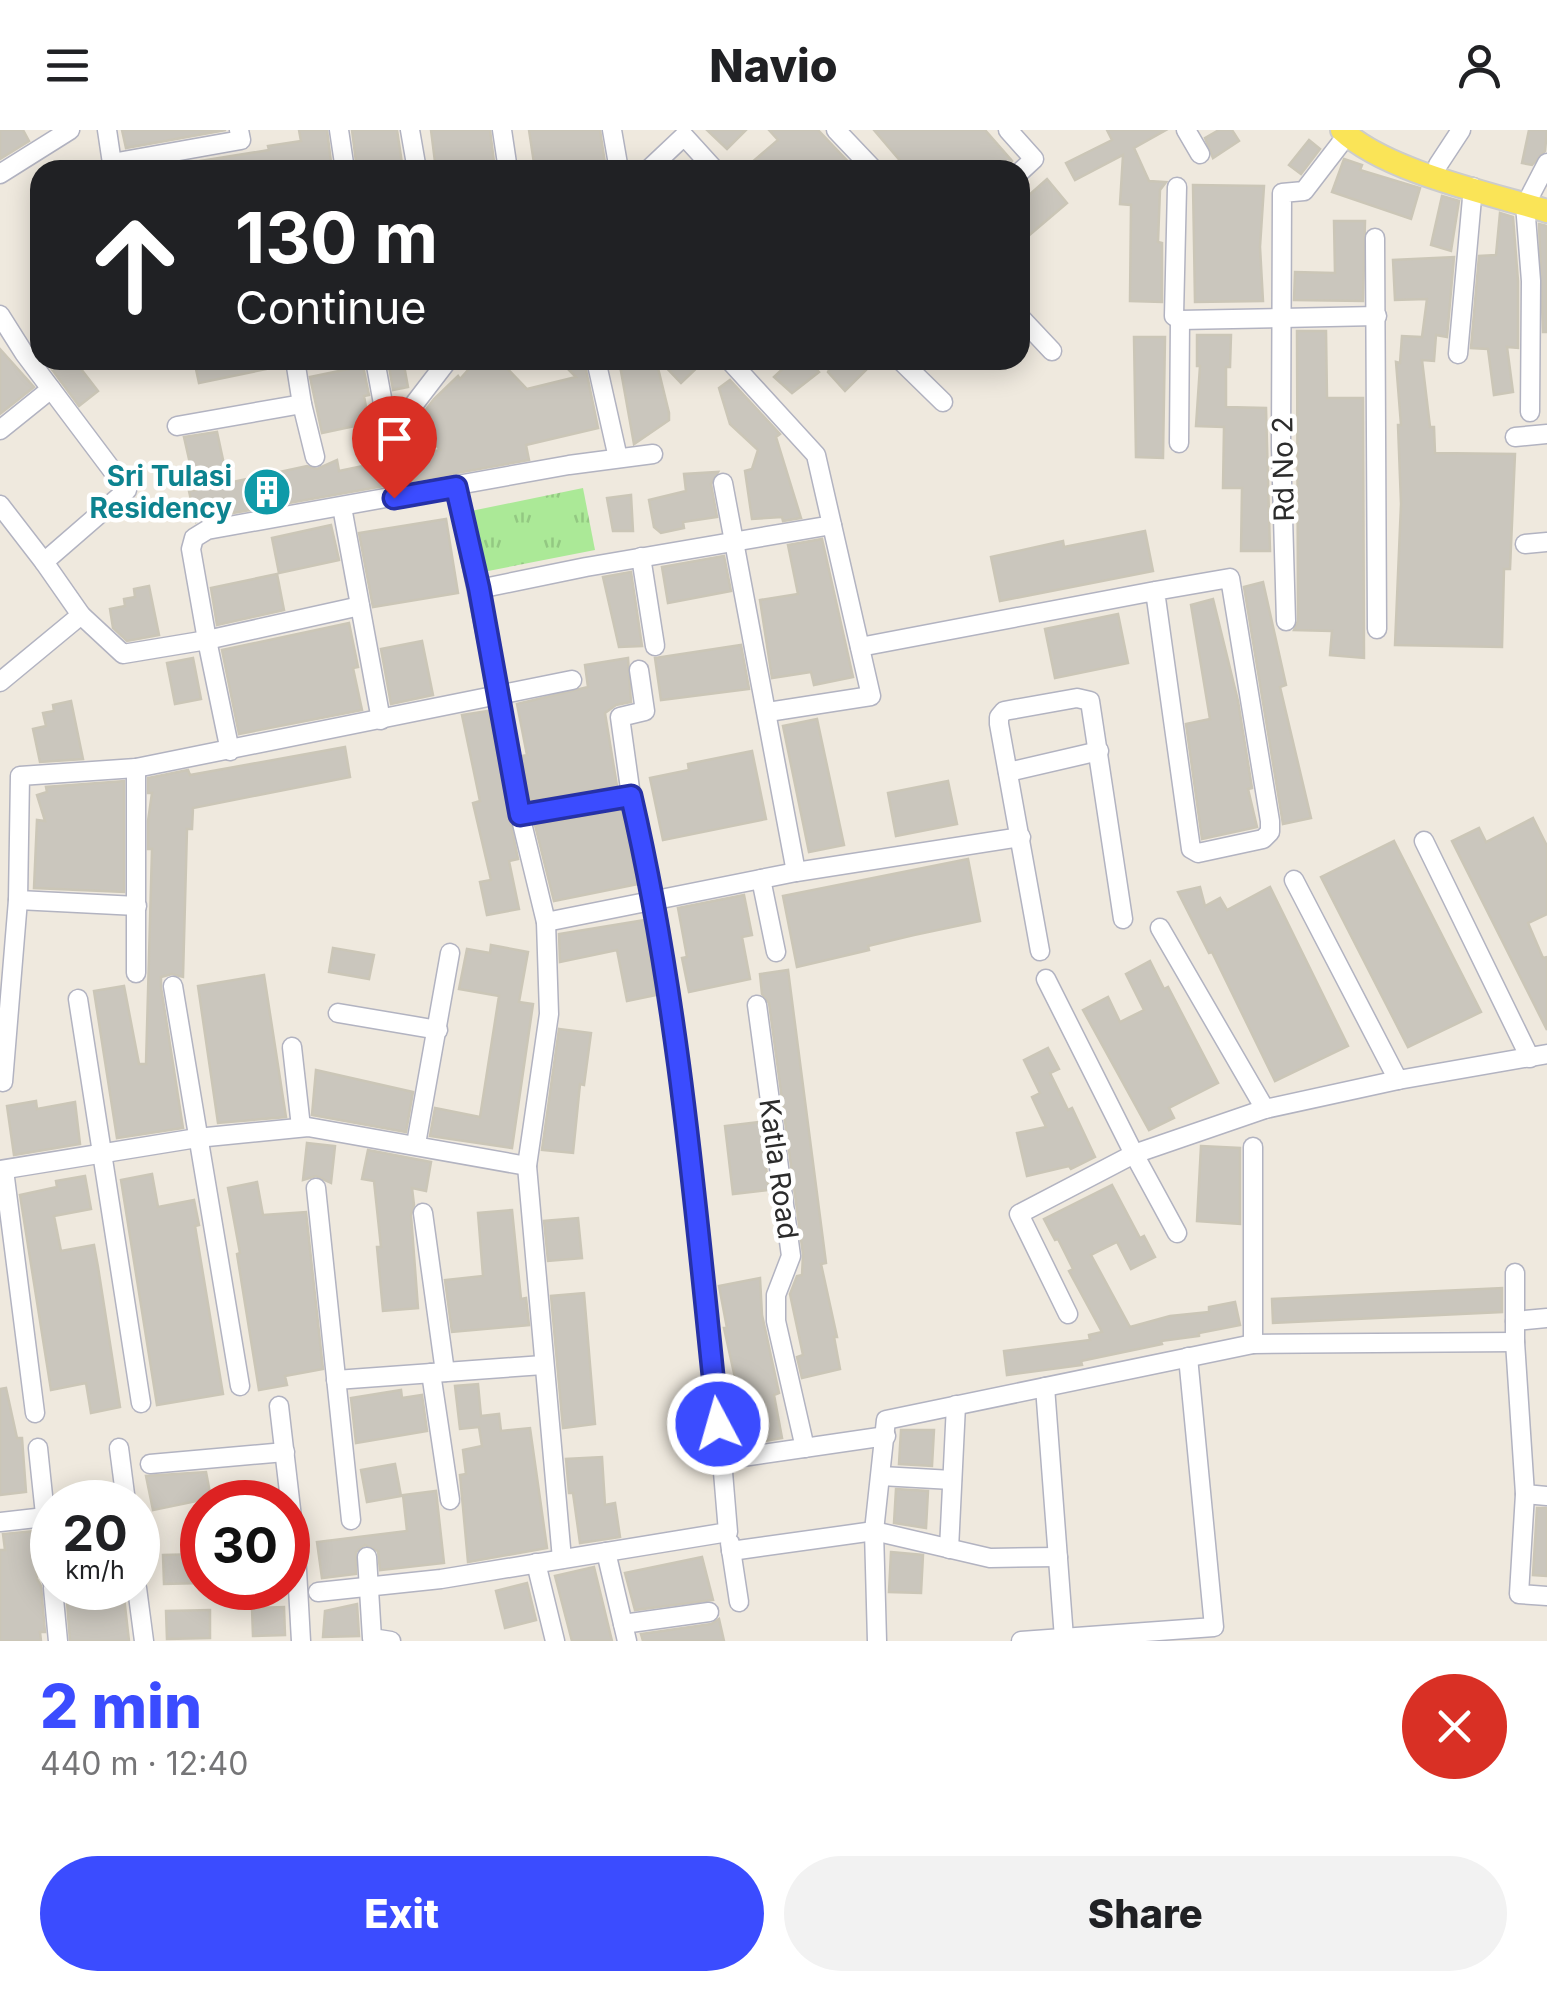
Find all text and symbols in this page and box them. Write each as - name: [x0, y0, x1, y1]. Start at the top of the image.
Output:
- icon: menu: [40, 38, 95, 93]
- text: Navio: [709, 38, 838, 93]
- icon: person: [1452, 38, 1507, 93]
- text: 130 m: [235, 195, 438, 280]
- icon: ahead: [70, 200, 200, 330]
- text: Continue: [235, 280, 427, 335]
- pin: [352, 396, 437, 499]
- icon: arrive: [367, 411, 422, 466]
- street label: Rd No 2: [1265, 416, 1301, 522]
- place label: Sri Tulasi Residency: [89, 459, 232, 525]
- building icon: Sri Tulasi Residency: [241, 466, 293, 518]
- street label: Katla Road: [752, 1097, 806, 1241]
- position arrow: [666, 1372, 770, 1476]
- speed limit sign: 30: [180, 1480, 310, 1610]
- text: 20: [62, 1503, 128, 1563]
- text: km/h: [65, 1555, 125, 1585]
- text: 2 min: [40, 1670, 202, 1742]
- button: close: [1402, 1674, 1507, 1779]
- text: 440 m · 12:40: [40, 1744, 248, 1783]
- button: Exit: [40, 1856, 764, 1971]
- button: Share: [784, 1856, 1507, 1971]

